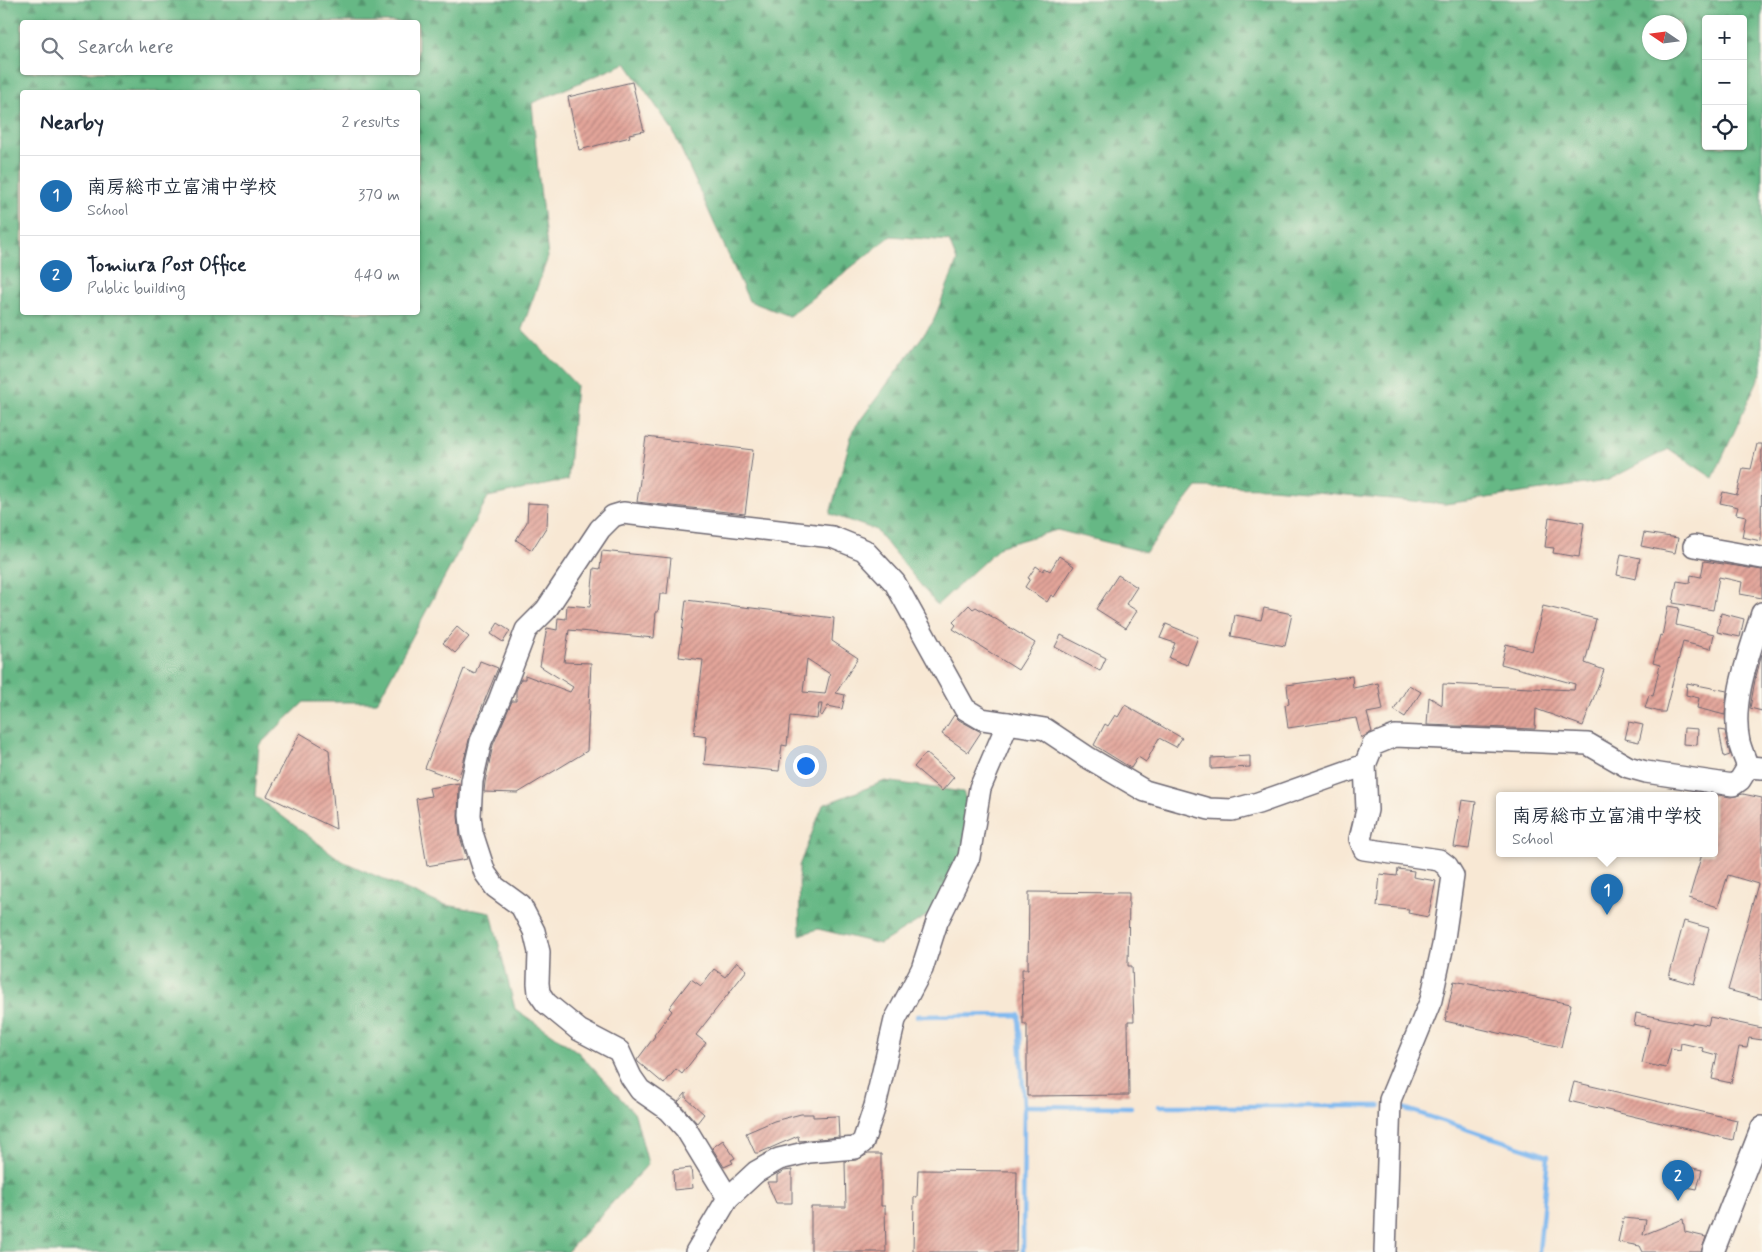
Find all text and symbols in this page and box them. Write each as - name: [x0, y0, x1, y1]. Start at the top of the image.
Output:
- north arrow: [1642, 15, 1687, 60]
- map controls: [1702, 15, 1747, 150]
- button: +: [1702, 15, 1747, 60]
- search box: [20, 20, 420, 75]
- icon: search: [38, 34, 66, 62]
- text: Search here: [78, 35, 174, 60]
- button: −: [1702, 60, 1747, 105]
- button: locate: [1702, 105, 1747, 150]
- text: Nearby: [40, 109, 104, 137]
- text: 2 results: [342, 112, 400, 133]
- text: 南房総市立富浦中学校: [87, 175, 277, 200]
- text: 1: [52, 185, 60, 206]
- text: 370 m: [358, 185, 400, 206]
- text: School: [87, 200, 128, 221]
- text: Tomiura Post Office: [87, 253, 246, 278]
- text: 2: [52, 265, 60, 286]
- text: 440 m: [354, 265, 400, 286]
- text: Public building: [87, 278, 186, 299]
- your location: [793, 753, 819, 779]
- popup: [1496, 792, 1718, 857]
- text: 南房総市立富浦中学校: [1512, 804, 1702, 829]
- text: School: [1512, 829, 1553, 850]
- pin: 1: [1591, 874, 1623, 915]
- pin: 2: [1662, 1160, 1694, 1201]

